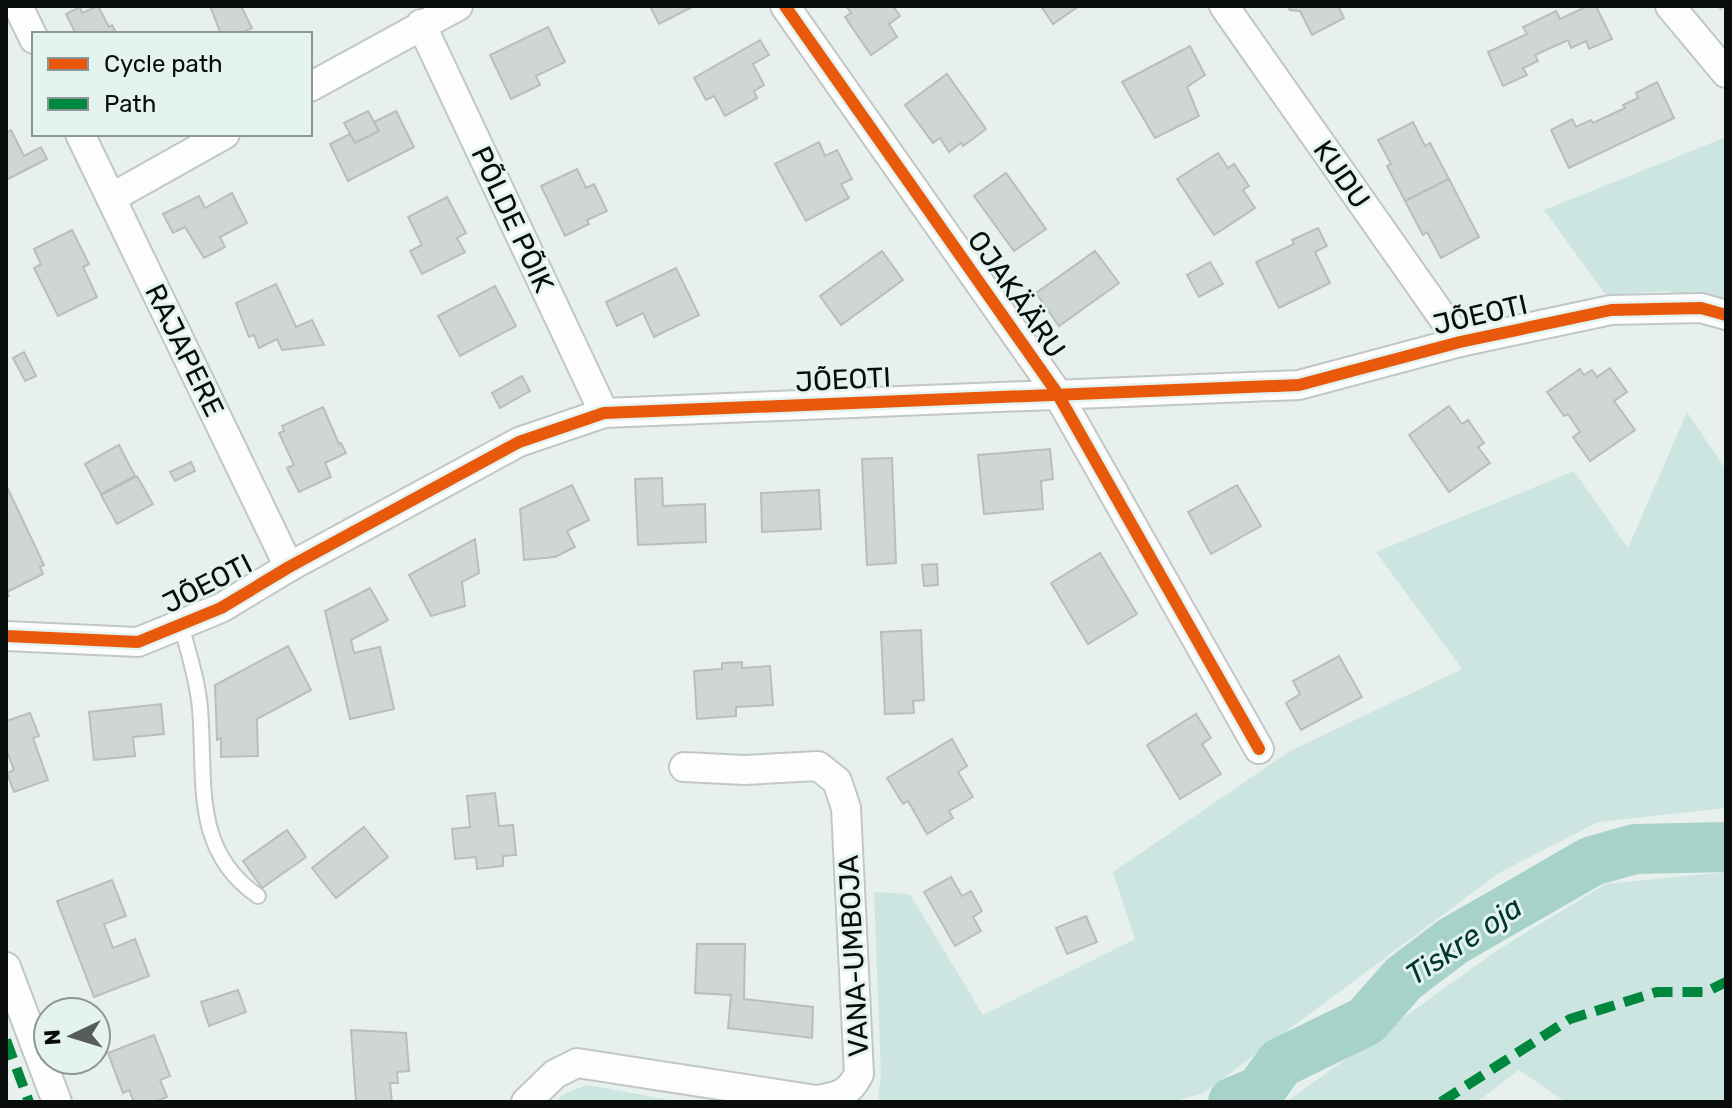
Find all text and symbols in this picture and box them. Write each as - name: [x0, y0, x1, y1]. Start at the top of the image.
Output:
- legend: [32, 32, 312, 136]
- text: Cycle path: [104, 50, 223, 78]
- text: Path: [104, 90, 156, 118]
- street label: KUDU: [1306, 134, 1377, 215]
- street label: PÕLDE PÕIK: [464, 141, 561, 298]
- street label: OJAKÄÄRU: [961, 224, 1072, 364]
- street label: RAJAPERE: [138, 279, 231, 422]
- street label: JÕEOTI: [1430, 288, 1531, 341]
- street label: JÕEOTI: [794, 361, 892, 398]
- street label: JÕEOTI: [157, 547, 257, 620]
- street label: VANA-UMBOJA: [832, 854, 875, 1058]
- water label: Tiskre oja: [1399, 889, 1529, 993]
- north arrow: [32, 996, 112, 1076]
- text: N: [39, 1029, 67, 1046]

